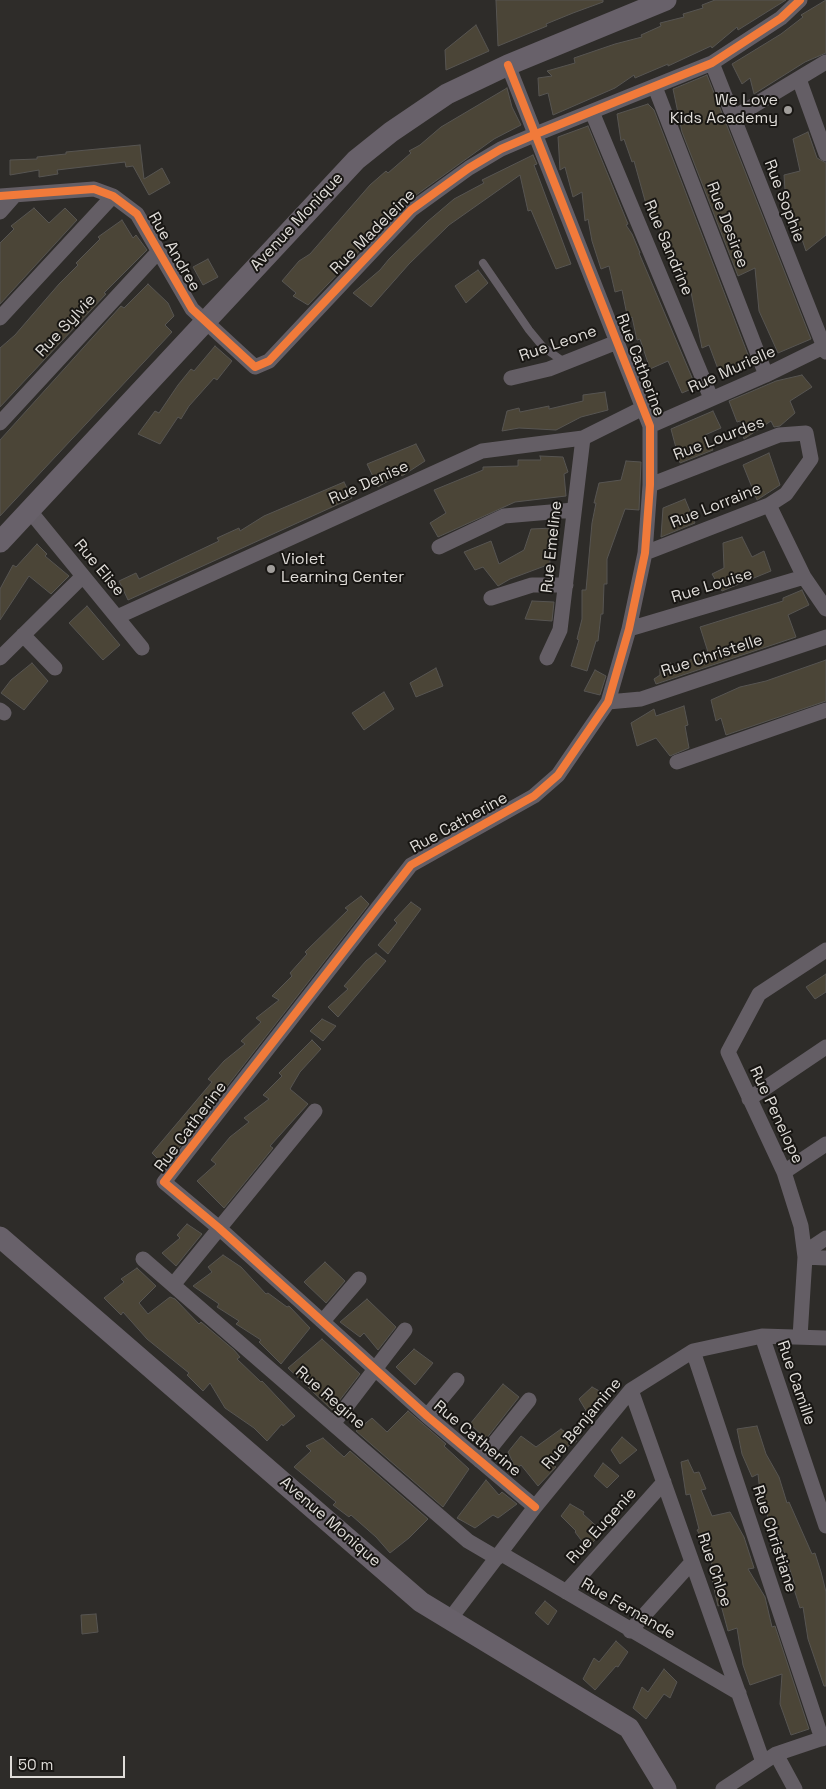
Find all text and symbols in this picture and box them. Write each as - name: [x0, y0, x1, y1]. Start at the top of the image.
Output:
- place label: We Love Kids Academy: [670, 91, 778, 129]
- marker: We Love Kids Academy: [782, 104, 794, 116]
- street label: Rue Sophie: [760, 157, 808, 245]
- street label: Avenue Monique: [246, 169, 348, 275]
- street label: Rue Desiree: [702, 179, 752, 271]
- street label: Rue Madeleine: [326, 185, 420, 279]
- street label: Rue Sandrine: [639, 197, 697, 299]
- street label: Rue Andree: [144, 209, 204, 295]
- street label: Rue Sylvie: [32, 291, 100, 361]
- street label: Rue Catherine: [612, 311, 668, 419]
- street label: Rue Leone: [517, 322, 599, 366]
- street label: Rue Murielle: [685, 342, 779, 398]
- street label: Rue Lourdes: [671, 413, 767, 465]
- street label: Rue Denise: [326, 457, 412, 509]
- street label: Rue Lorraine: [668, 479, 764, 533]
- street label: Rue Emeline: [538, 500, 566, 594]
- street label: Rue Elise: [70, 536, 128, 600]
- place label: Violet Learning Center: [281, 550, 404, 588]
- marker: Violet Learning Center: [265, 563, 277, 575]
- street label: Rue Louise: [669, 565, 755, 607]
- street label: Rue Christelle: [659, 631, 765, 681]
- street label: Rue Catherine: [407, 788, 511, 858]
- street label: Rue Penelope: [745, 1063, 807, 1167]
- street label: Rue Catherine: [151, 1078, 231, 1176]
- street label: Rue Camille: [773, 1338, 819, 1428]
- street label: Rue Regine: [291, 1362, 369, 1434]
- street label: Rue Benjamine: [538, 1374, 626, 1474]
- street label: Rue Catherine: [429, 1397, 525, 1481]
- street label: Avenue Monique: [276, 1473, 384, 1571]
- street label: Rue Christiane: [748, 1483, 800, 1595]
- street label: Rue Eugenie: [563, 1484, 641, 1568]
- street label: Rue Chloe: [692, 1531, 736, 1609]
- street label: Rue Fernande: [577, 1574, 679, 1644]
- scale bar: [12, 1746, 128, 1778]
- text: 50 m: [18, 1755, 53, 1774]

